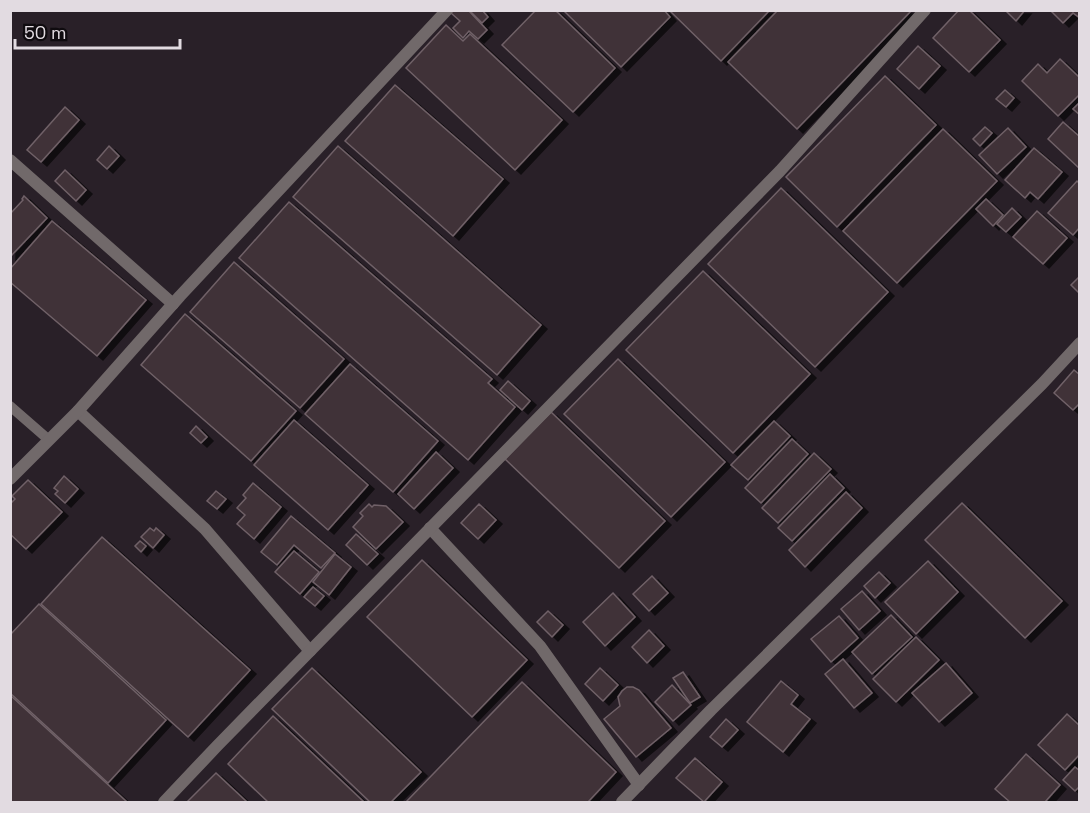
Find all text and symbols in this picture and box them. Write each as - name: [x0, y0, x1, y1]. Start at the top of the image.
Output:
- scale bar: [15, 12, 180, 50]
- text: 50 m: [24, 21, 66, 44]

